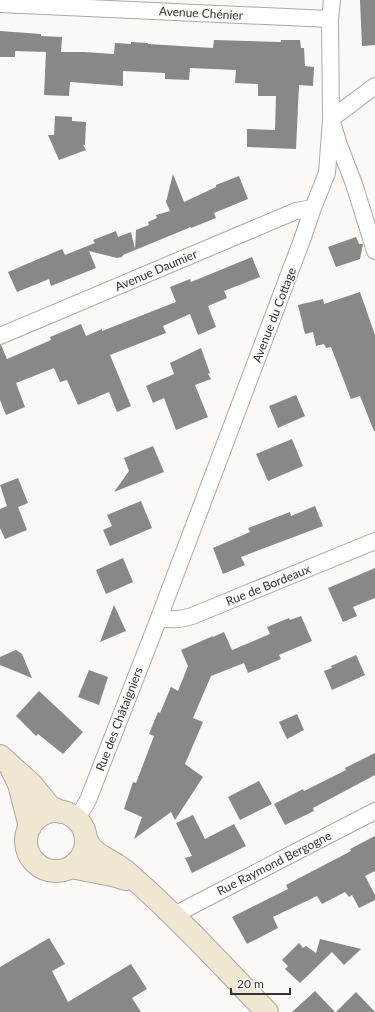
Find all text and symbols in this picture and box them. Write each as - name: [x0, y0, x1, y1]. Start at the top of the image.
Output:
- street label: Avenue Chénier: [159, 3, 244, 23]
- street label: Avenue Daumier: [113, 246, 200, 294]
- street label: Avenue du Cottage: [249, 265, 299, 365]
- street label: Rue de Bordeaux: [224, 561, 312, 609]
- street label: Rue des Châtaigniers: [92, 665, 146, 773]
- street label: Rue Raymond Bergogne: [214, 828, 334, 898]
- scale bar: [231, 970, 290, 996]
- text: 20 m: [237, 976, 264, 991]

